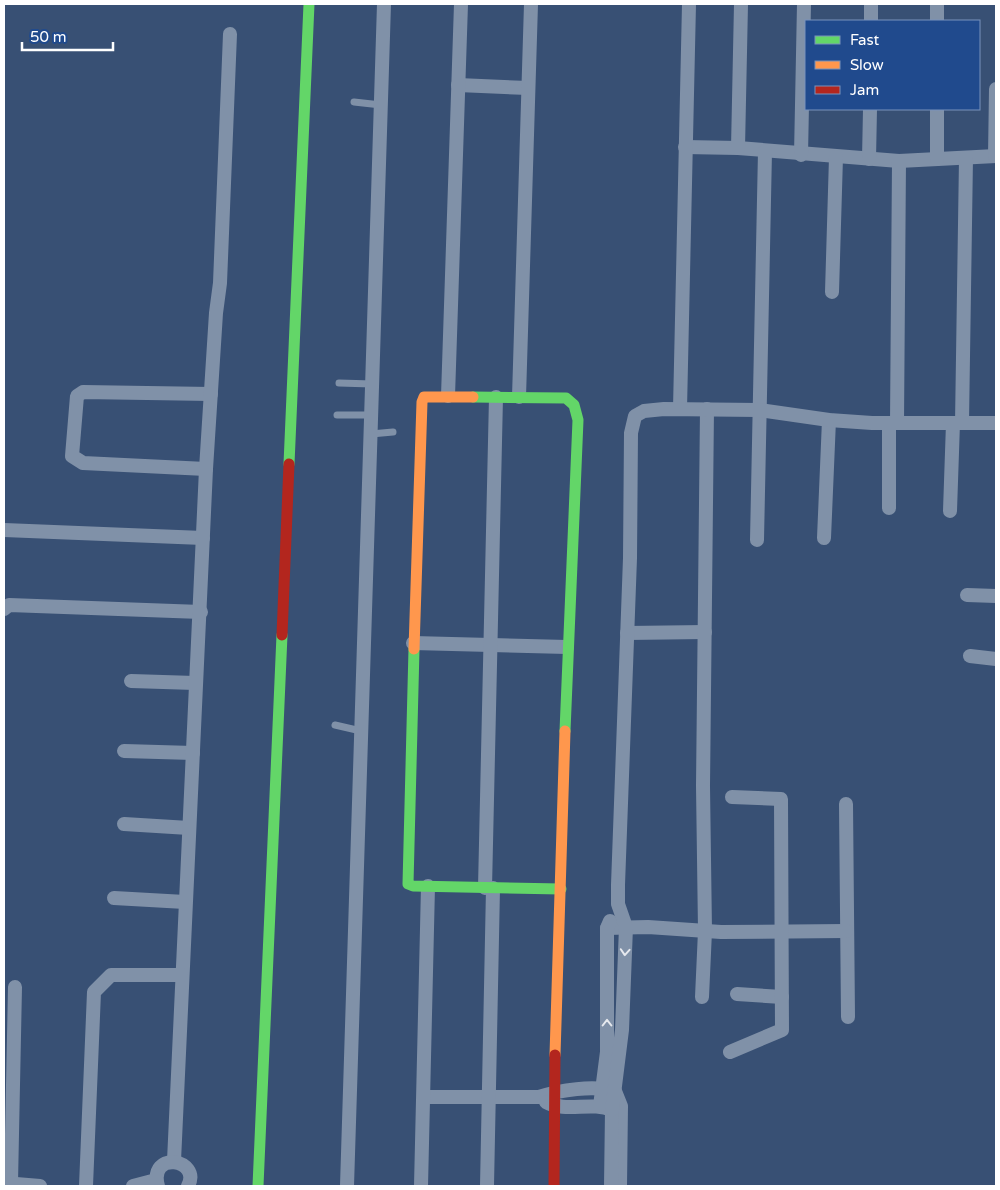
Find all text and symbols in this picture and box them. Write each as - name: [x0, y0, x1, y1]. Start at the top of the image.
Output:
- scale bar: [22, 20, 114, 52]
- legend: [805, 20, 980, 110]
- text: 50 m: [30, 28, 67, 46]
- text: Fast: [850, 31, 880, 49]
- text: Slow: [850, 56, 884, 74]
- text: Jam: [850, 81, 879, 99]
- one-way arrow: [619, 948, 630, 956]
- one-way arrow: [602, 1019, 612, 1027]

